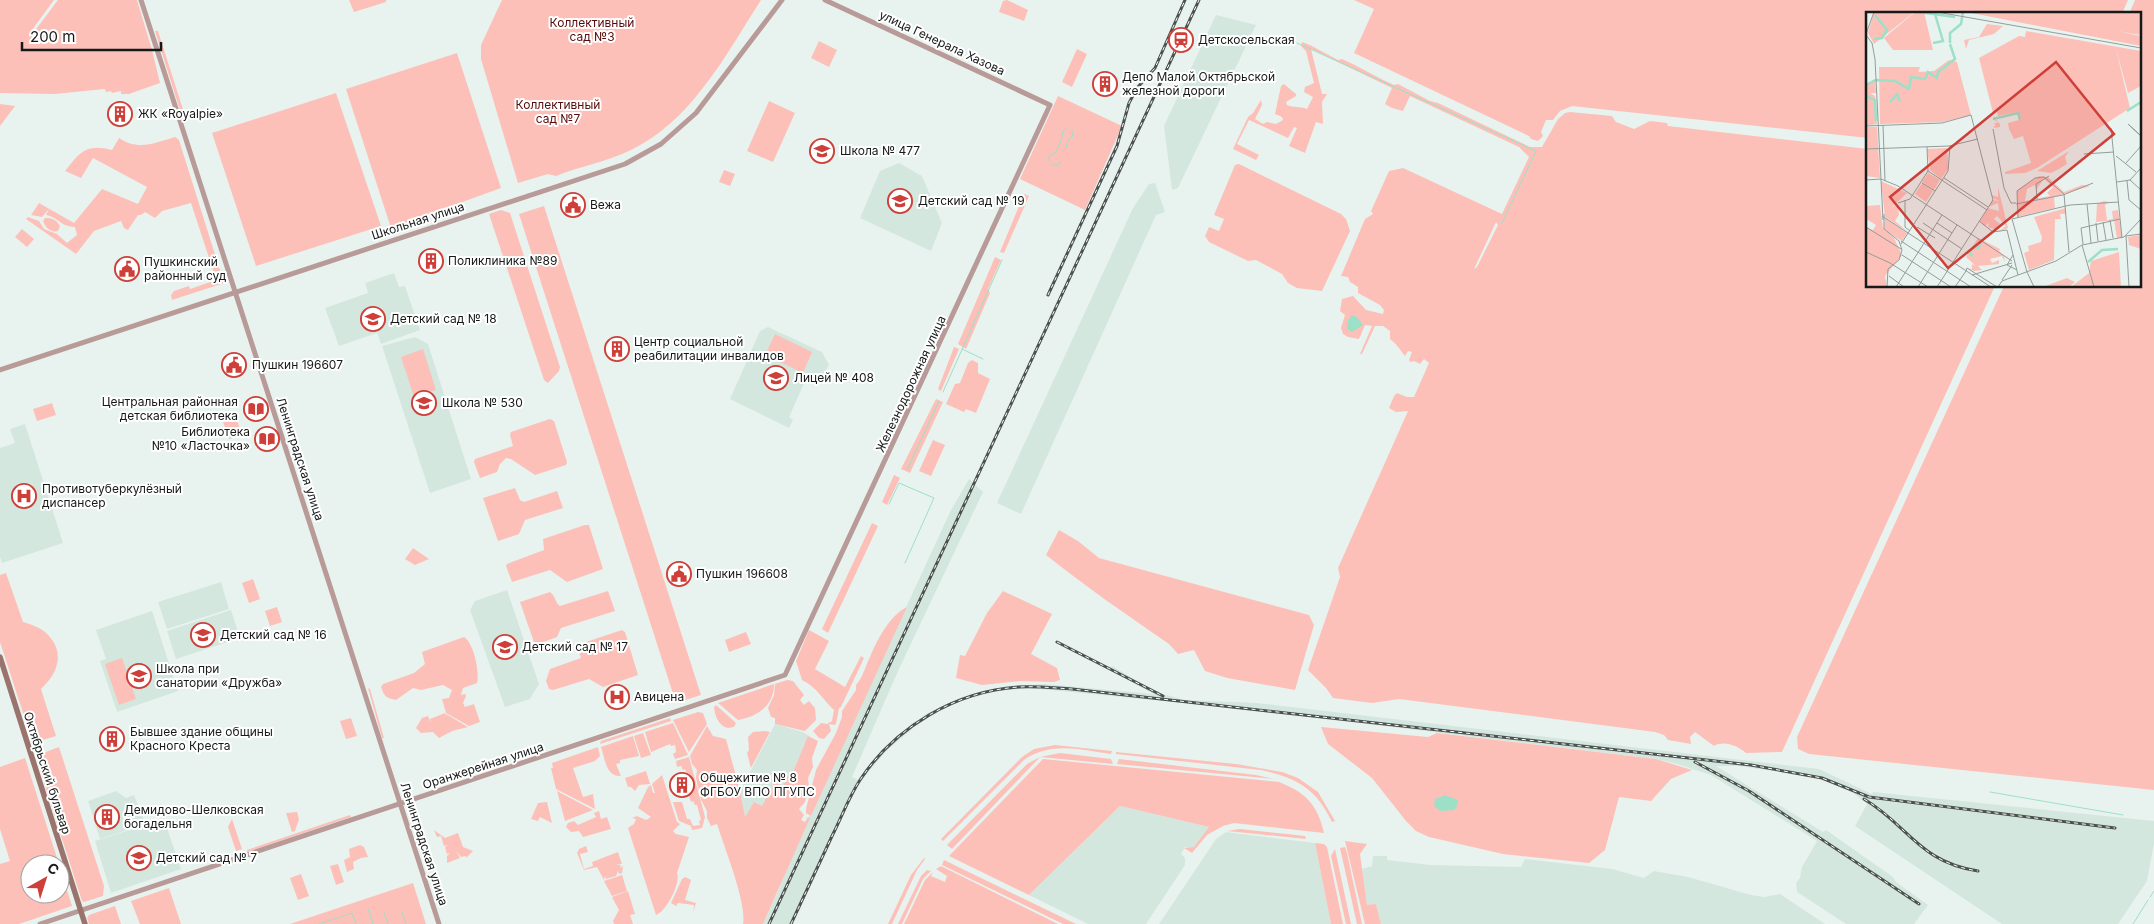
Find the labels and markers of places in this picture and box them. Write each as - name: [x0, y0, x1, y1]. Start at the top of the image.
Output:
- station icon: Детскосельская: [1168, 27, 1194, 53]
- place label: Детскосельская: [1198, 32, 1295, 47]
- place label: Депо Малой Октябрьской железной дороги: [1122, 69, 1275, 98]
- building icon: Депо Малой Октябрьской железной дороги: [1092, 71, 1118, 97]
- building icon: ЖК «Royalpie»: [107, 101, 133, 127]
- place label: ЖК «Royalpie»: [138, 106, 223, 121]
- school or university icon: Школа № 477: [809, 138, 835, 164]
- place label: Школа № 477: [840, 143, 920, 158]
- school or university icon: Детский сад № 19: [887, 188, 913, 214]
- public building icon: Вежа: [560, 192, 586, 218]
- place label: Детский сад № 19: [918, 193, 1025, 208]
- place label: Вежа: [590, 197, 621, 212]
- building icon: Поликлиника №89: [418, 248, 444, 274]
- place label: Поликлиника №89: [448, 253, 557, 268]
- place label: Пушкинский районный суд: [144, 254, 227, 283]
- public building icon: Пушкинский районный суд: [114, 256, 140, 282]
- school or university icon: Детский сад № 18: [360, 306, 386, 332]
- place label: Детский сад № 18: [390, 311, 497, 326]
- place label: Центр социальной реабилитации инвалидов: [634, 334, 784, 363]
- building icon: Центр социальной реабилитации инвалидов: [604, 336, 630, 362]
- public building icon: Пушкин 196607: [221, 352, 247, 378]
- place label: Пушкин 196607: [252, 357, 343, 372]
- school or university icon: Лицей № 408: [763, 365, 789, 391]
- place label: Лицей № 408: [794, 370, 874, 385]
- school or university icon: Школа № 530: [411, 390, 437, 416]
- place label: Центральная районная детская библиотека: [102, 394, 238, 423]
- place label: Школа № 530: [442, 395, 523, 410]
- library icon: Центральная районная детская библиотека: [243, 396, 269, 422]
- place label: Библиотека №10 «Ласточка»: [152, 424, 250, 453]
- library icon: Библиотека №10 «Ласточка»: [254, 426, 280, 452]
- place label: Противотуберкулёзный диспансер: [42, 481, 182, 510]
- hospital icon: Противотуберкулёзный диспансер: [11, 483, 37, 509]
- public building icon: Пушкин 196608: [666, 561, 692, 587]
- place label: Пушкин 196608: [696, 566, 788, 581]
- school or university icon: Детский сад № 16: [190, 622, 216, 648]
- place label: Детский сад № 16: [220, 627, 327, 642]
- school or university icon: Детский сад № 17: [492, 634, 518, 660]
- place label: Детский сад № 17: [522, 639, 628, 654]
- place label: Школа при санатории «Дружба»: [156, 661, 282, 690]
- school or university icon: Школа при санатории «Дружба»: [126, 663, 152, 689]
- hospital icon: Авицена: [604, 684, 630, 710]
- place label: Авицена: [634, 689, 684, 704]
- place label: Бывшее здание общины Красного Креста: [130, 724, 273, 753]
- building icon: Бывшее здание общины Красного Креста: [99, 726, 125, 752]
- place label: Общежитие № 8 ФГБОУ ВПО ПГУПС: [700, 770, 815, 799]
- building icon: Общежитие № 8 ФГБОУ ВПО ПГУПС: [669, 772, 695, 798]
- place label: Демидово-Шелковская богадельня: [124, 802, 264, 831]
- building icon: Демидово-Шелковская богадельня: [94, 804, 120, 830]
- school or university icon: Детский сад № 7: [126, 845, 152, 871]
- place label: Детский сад № 7: [156, 850, 257, 865]

